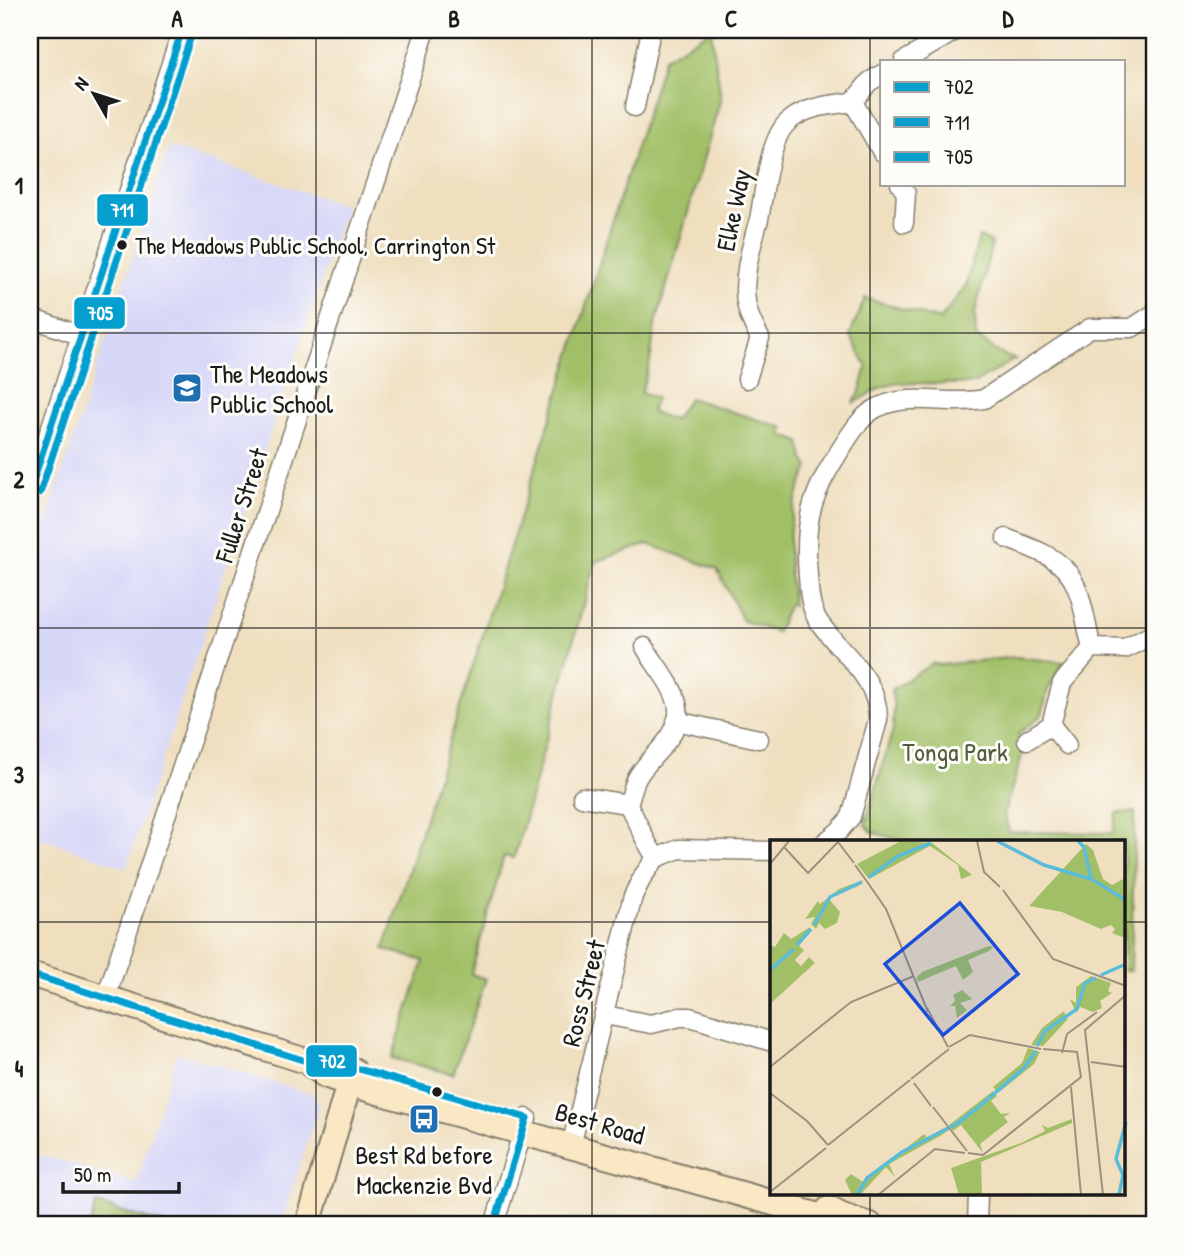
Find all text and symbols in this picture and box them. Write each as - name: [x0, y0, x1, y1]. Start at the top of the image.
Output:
- text: A: [171, 3, 183, 34]
- text: B: [448, 3, 460, 34]
- text: C: [725, 3, 737, 34]
- text: D: [1003, 3, 1015, 34]
- north arrow: [60, 60, 130, 130]
- legend: [880, 60, 1126, 186]
- text: N: [68, 71, 94, 95]
- text: 702: [944, 72, 974, 101]
- text: 711: [944, 108, 970, 137]
- text: 705: [944, 142, 973, 171]
- street label: Elke Way: [707, 166, 759, 254]
- text: 1: [15, 170, 23, 201]
- line badge: 711: [96, 193, 149, 227]
- text: 711: [109, 197, 134, 223]
- place label: The Meadows Public School, Carrington St: [135, 229, 496, 261]
- marker: The Meadows Public School, Carrington St: [115, 238, 129, 252]
- line badge: 705: [73, 296, 126, 330]
- text: 705: [86, 300, 114, 326]
- place label: The Meadows Public School: [210, 356, 333, 421]
- school or university icon: The Meadows Public School: [170, 371, 204, 405]
- street label: Fuller Street: [206, 442, 276, 568]
- text: 2: [14, 464, 25, 495]
- park label: Tonga Park: [902, 734, 1008, 769]
- text: 3: [14, 759, 24, 790]
- inset map: [770, 840, 1126, 1196]
- street label: Ross Street: [553, 935, 613, 1050]
- line badge: 702: [305, 1044, 358, 1078]
- text: 702: [318, 1048, 346, 1074]
- text: 4: [15, 1053, 24, 1084]
- unlabelled marker: [430, 1085, 444, 1099]
- street label: Best Road: [551, 1094, 649, 1152]
- bus stop icon: Best Rd before Mackenzie Bvd: [407, 1102, 441, 1136]
- place label: Best Rd before Mackenzie Bvd: [355, 1137, 493, 1202]
- scale bar: [63, 1150, 178, 1194]
- text: 50 m: [74, 1160, 111, 1189]

